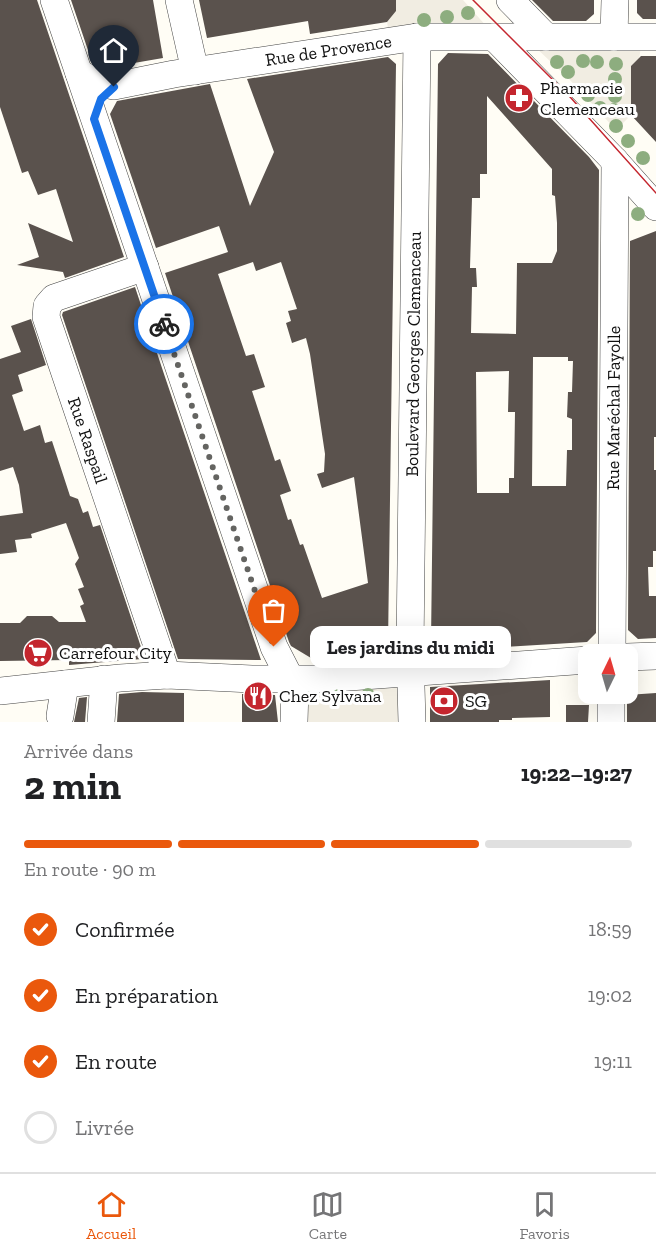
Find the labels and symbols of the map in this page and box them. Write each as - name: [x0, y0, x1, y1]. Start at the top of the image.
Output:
- pin: [88, 25, 139, 87]
- street label: Rue de Provence: [264, 30, 393, 71]
- place label: Pharmacie Clemenceau: [540, 77, 635, 120]
- pharmacy icon: Pharmacie Clemenceau: [503, 82, 535, 114]
- street label: Boulevard Georges Clemenceau: [401, 231, 426, 477]
- courier: [134, 294, 194, 354]
- street label: Rue Maréchal Fayolle: [602, 326, 625, 490]
- street label: Rue Raspail: [63, 394, 113, 487]
- pin: [248, 585, 299, 647]
- callout: Les jardins du midi: [310, 626, 511, 668]
- supermarket icon: Carrefour City: [22, 637, 54, 669]
- place label: Carrefour City: [59, 642, 173, 664]
- north arrow: [578, 644, 638, 704]
- restaurant icon: Chez Sylvana: [242, 680, 274, 712]
- place label: Chez Sylvana: [279, 685, 382, 707]
- bank icon: SG: [428, 685, 460, 717]
- place label: SG: [465, 690, 487, 712]

